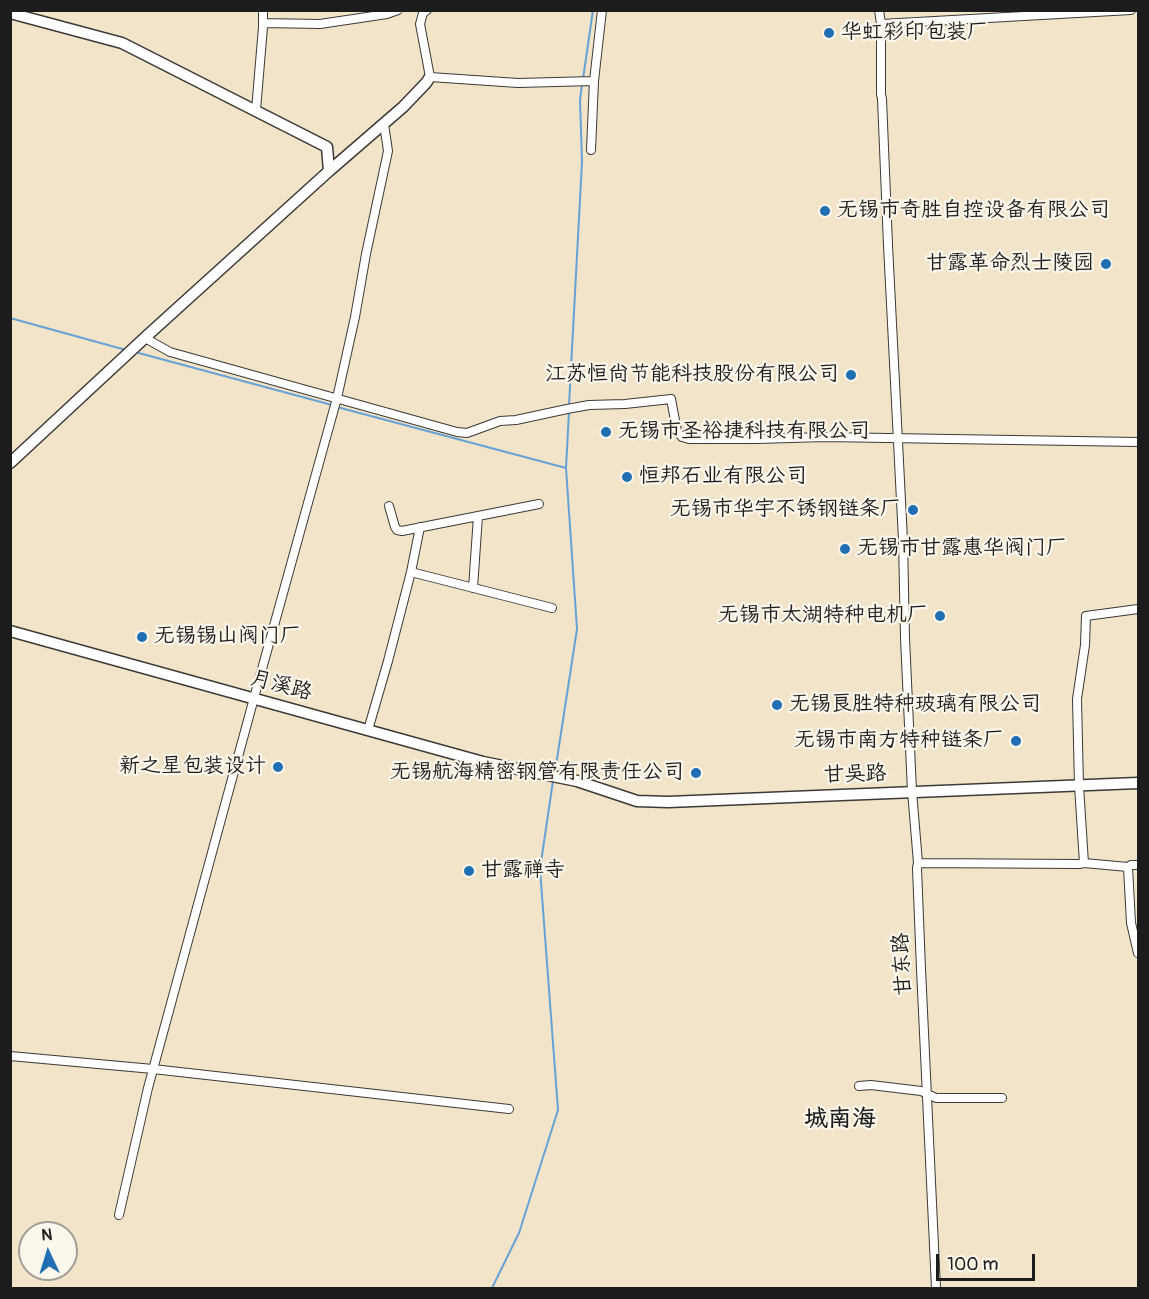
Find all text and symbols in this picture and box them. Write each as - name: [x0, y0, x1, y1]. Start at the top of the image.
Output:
- place label: 华虹彩印包装厂: [841, 20, 988, 46]
- marker: 华虹彩印包装厂: [822, 26, 836, 40]
- place label: 无锡市奇胜自控设备有限公司: [837, 198, 1110, 224]
- marker: 无锡市奇胜自控设备有限公司: [818, 204, 832, 218]
- place label: 甘露革命烈士陵园: [926, 251, 1094, 277]
- marker: 甘露革命烈士陵园: [1099, 257, 1113, 271]
- place label: 江苏恒尚节能科技股份有限公司: [545, 362, 839, 388]
- marker: 江苏恒尚节能科技股份有限公司: [844, 368, 858, 382]
- place label: 无锡市圣裕捷科技有限公司: [618, 419, 870, 445]
- marker: 无锡市圣裕捷科技有限公司: [599, 425, 613, 439]
- place label: 恒邦石业有限公司: [639, 464, 807, 490]
- marker: 恒邦石业有限公司: [620, 470, 634, 484]
- place label: 无锡市华宇不锈钢链条厂: [670, 497, 901, 523]
- marker: 无锡市华宇不锈钢链条厂: [906, 503, 920, 517]
- place label: 无锡市甘露惠华阀门厂: [857, 536, 1067, 562]
- marker: 无锡市甘露惠华阀门厂: [838, 542, 852, 556]
- place label: 无锡市太湖特种电机厂: [718, 603, 928, 629]
- marker: 无锡市太湖特种电机厂: [933, 609, 947, 623]
- place label: 无锡锡山阀门厂: [154, 624, 301, 650]
- marker: 无锡锡山阀门厂: [135, 630, 149, 644]
- street label: 月溪路: [247, 666, 315, 706]
- place label: 无锡良胜特种玻璃有限公司: [789, 692, 1041, 718]
- marker: 无锡良胜特种玻璃有限公司: [770, 698, 784, 712]
- place label: 无锡市南方特种链条厂: [794, 728, 1004, 754]
- marker: 无锡市南方特种链条厂: [1009, 734, 1023, 748]
- place label: 新之星包装设计: [119, 754, 266, 780]
- marker: 新之星包装设计: [271, 760, 285, 774]
- place label: 无锡航海精密钢管有限责任公司: [390, 760, 684, 786]
- street label: 甘吴路: [823, 761, 887, 789]
- marker: 无锡航海精密钢管有限责任公司: [689, 766, 703, 780]
- place label: 甘露禅寺: [481, 858, 565, 884]
- marker: 甘露禅寺: [462, 864, 476, 878]
- street label: 甘东路: [889, 932, 917, 996]
- district label: 城南海: [804, 1106, 876, 1134]
- north arrow: [18, 1221, 78, 1281]
- text: N: [41, 1225, 53, 1245]
- scale bar: [939, 1242, 1038, 1280]
- text: 100 m: [947, 1253, 999, 1276]

